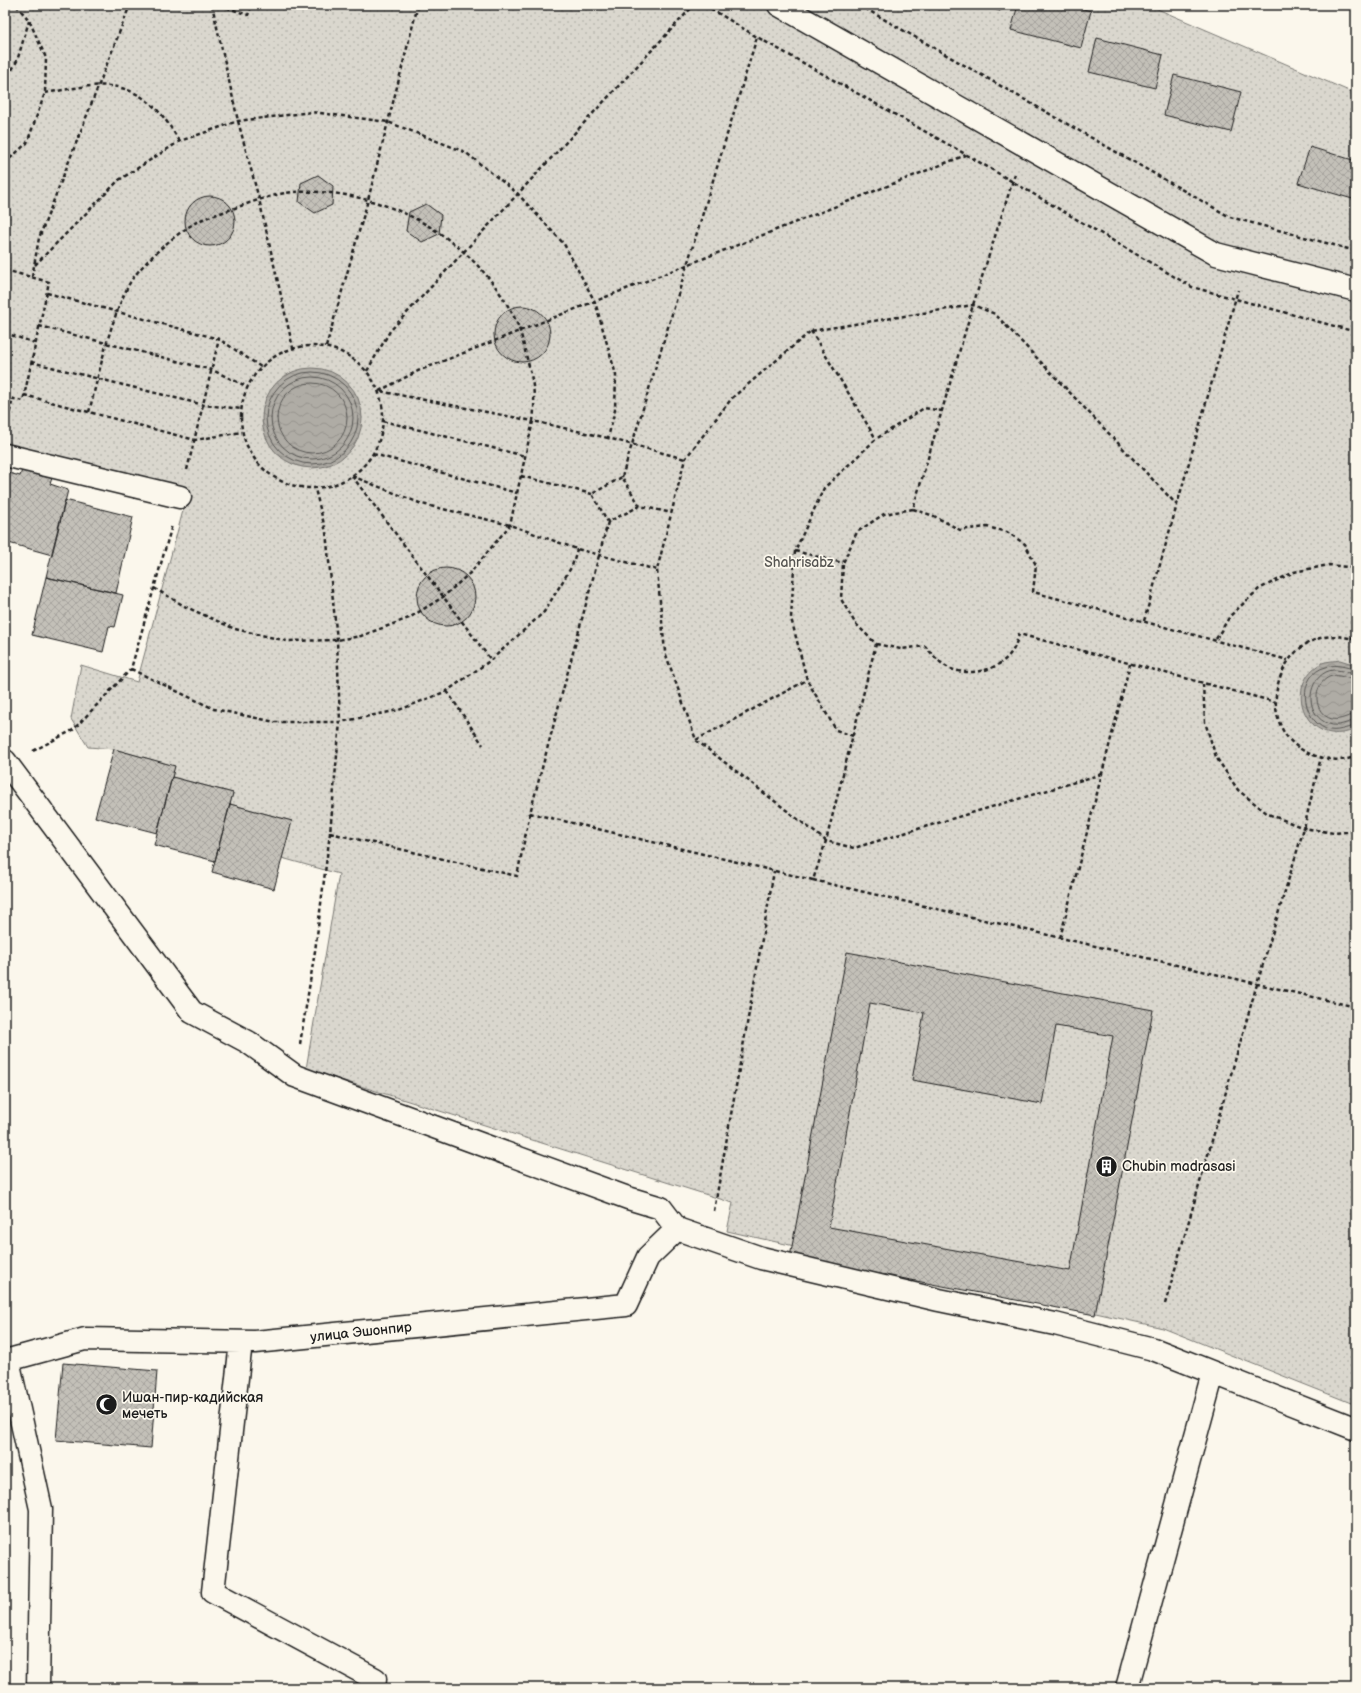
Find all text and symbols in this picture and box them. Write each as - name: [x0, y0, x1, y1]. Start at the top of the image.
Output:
- park label: Shahrisabz: [764, 554, 834, 571]
- building icon: Chubin madrasasi: [1094, 1153, 1120, 1179]
- place label: Chubin madrasasi: [1122, 1158, 1236, 1175]
- street label: улица Эшонпир: [309, 1318, 413, 1346]
- place label: Ишан-пир-кадийская мечеть: [122, 1389, 264, 1422]
- mosque icon: Ишан-пир-кадийская мечеть: [94, 1392, 120, 1418]

